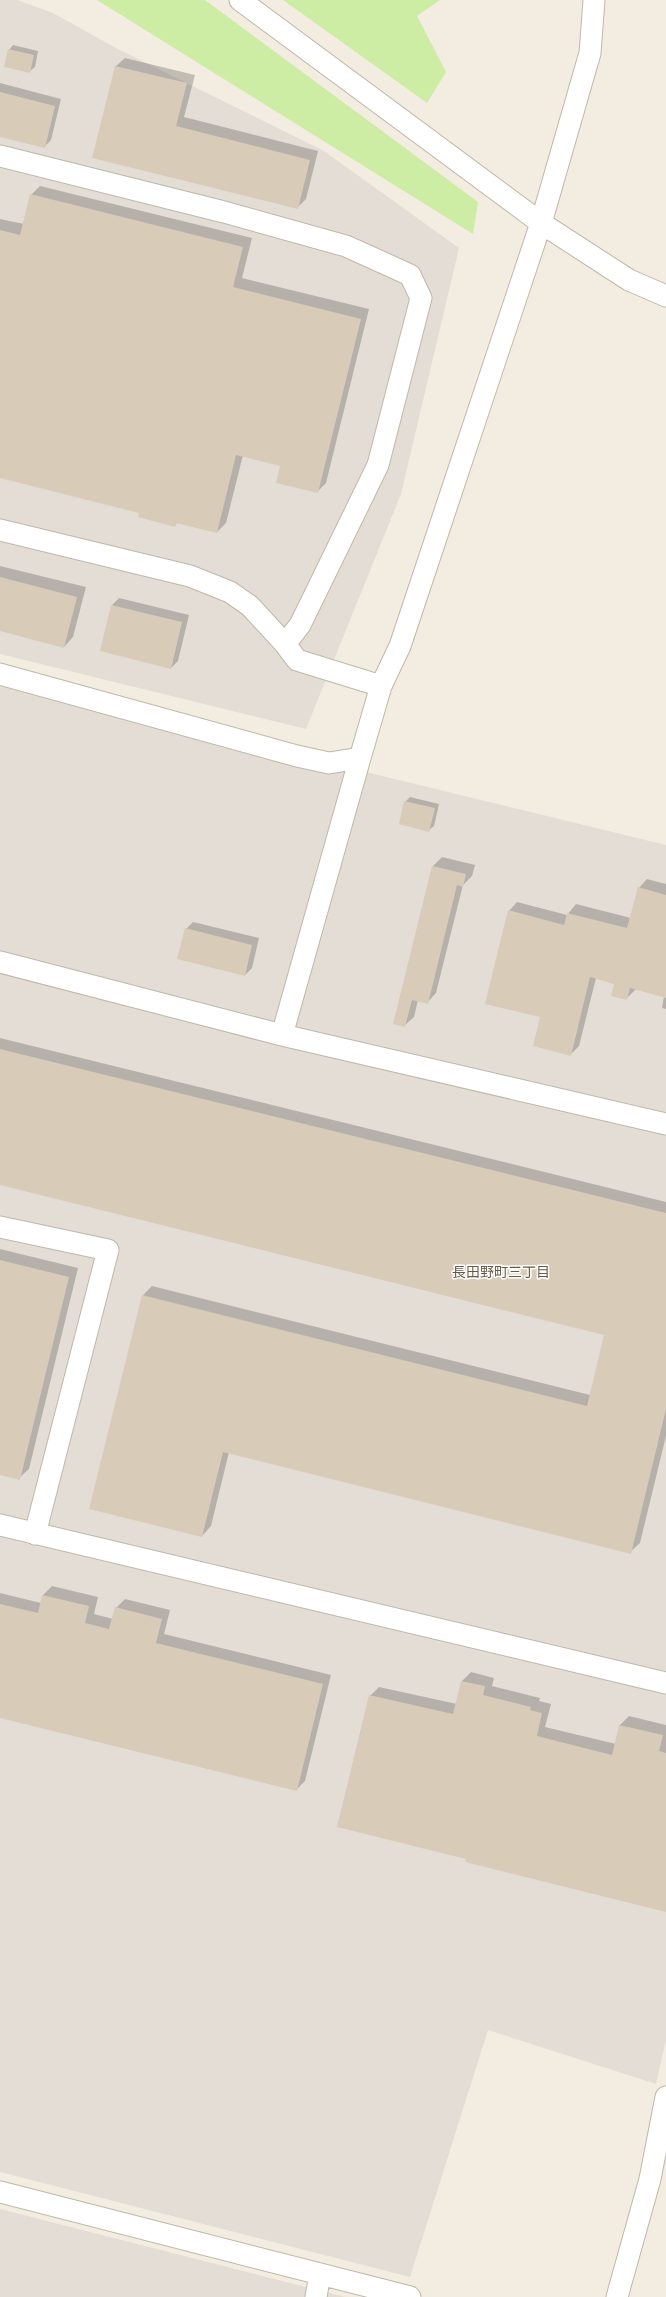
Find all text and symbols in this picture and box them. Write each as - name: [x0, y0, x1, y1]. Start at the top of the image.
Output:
- district label: 長田野町三丁目: [452, 1264, 550, 1281]

